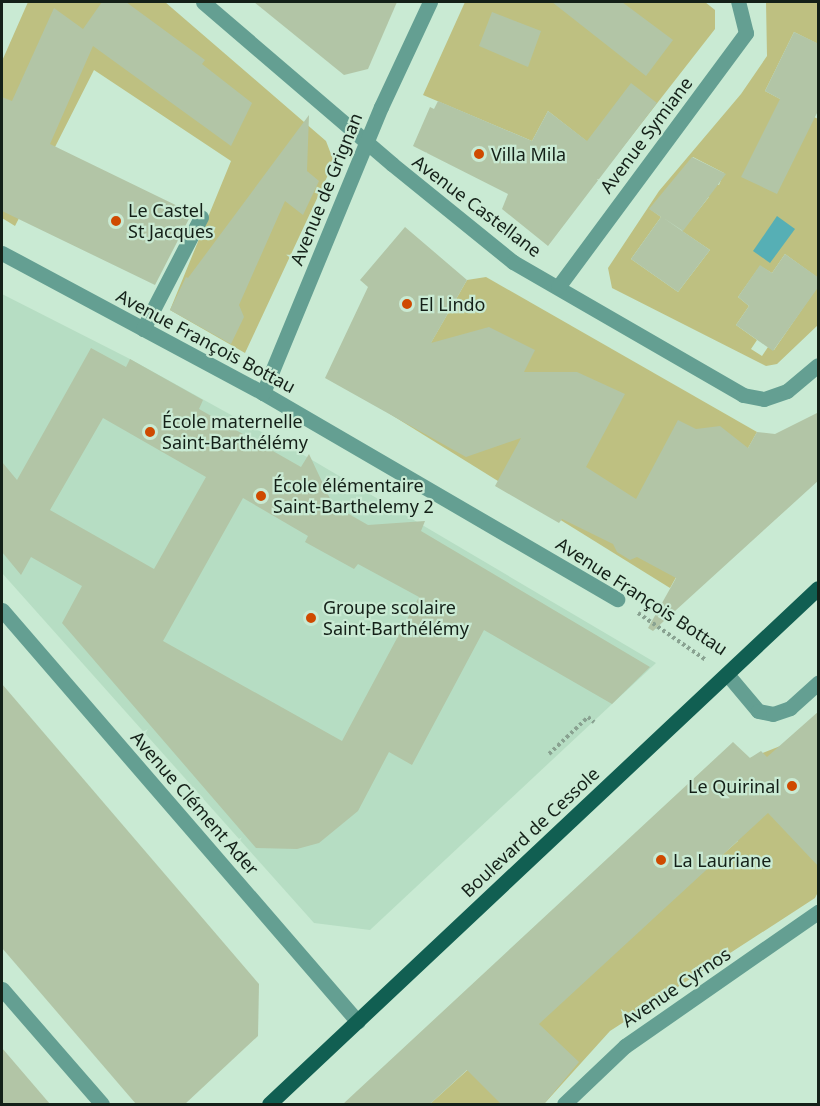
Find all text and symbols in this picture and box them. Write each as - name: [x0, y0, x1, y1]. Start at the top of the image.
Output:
- street label: Avenue Symiane: [595, 73, 697, 197]
- street label: Avenue de Grignan: [286, 110, 366, 268]
- place label: Villa Mila: [491, 143, 566, 165]
- marker: Villa Mila: [472, 147, 486, 161]
- street label: Avenue Castellane: [408, 151, 546, 261]
- place label: Le Castel St Jacques: [128, 200, 214, 242]
- marker: Le Castel St Jacques: [109, 214, 123, 228]
- street label: Avenue François Bottau: [113, 285, 299, 397]
- place label: El Lindo: [419, 293, 485, 315]
- marker: El Lindo: [400, 297, 414, 311]
- place label: École maternelle Saint-Barthélémy: [162, 411, 308, 454]
- marker: École maternelle Saint-Barthélémy: [143, 425, 157, 439]
- place label: École élémentaire Saint-Barthelemy 2: [273, 475, 434, 518]
- marker: École élémentaire Saint-Barthelemy 2: [254, 489, 268, 503]
- street label: Avenue François Bottau: [552, 533, 732, 659]
- place label: Groupe scolaire Saint-Barthélémy: [323, 597, 469, 640]
- marker: Groupe scolaire Saint-Barthélémy: [304, 611, 318, 625]
- street label: Avenue Clément Ader: [127, 727, 263, 879]
- street label: Boulevard de Cessole: [457, 763, 603, 901]
- place label: Le Quirinal: [688, 775, 780, 797]
- marker: Le Quirinal: [785, 779, 799, 793]
- place label: La Lauriane: [673, 849, 771, 871]
- marker: La Lauriane: [654, 853, 668, 867]
- street label: Avenue Cyrnos: [618, 943, 734, 1031]

